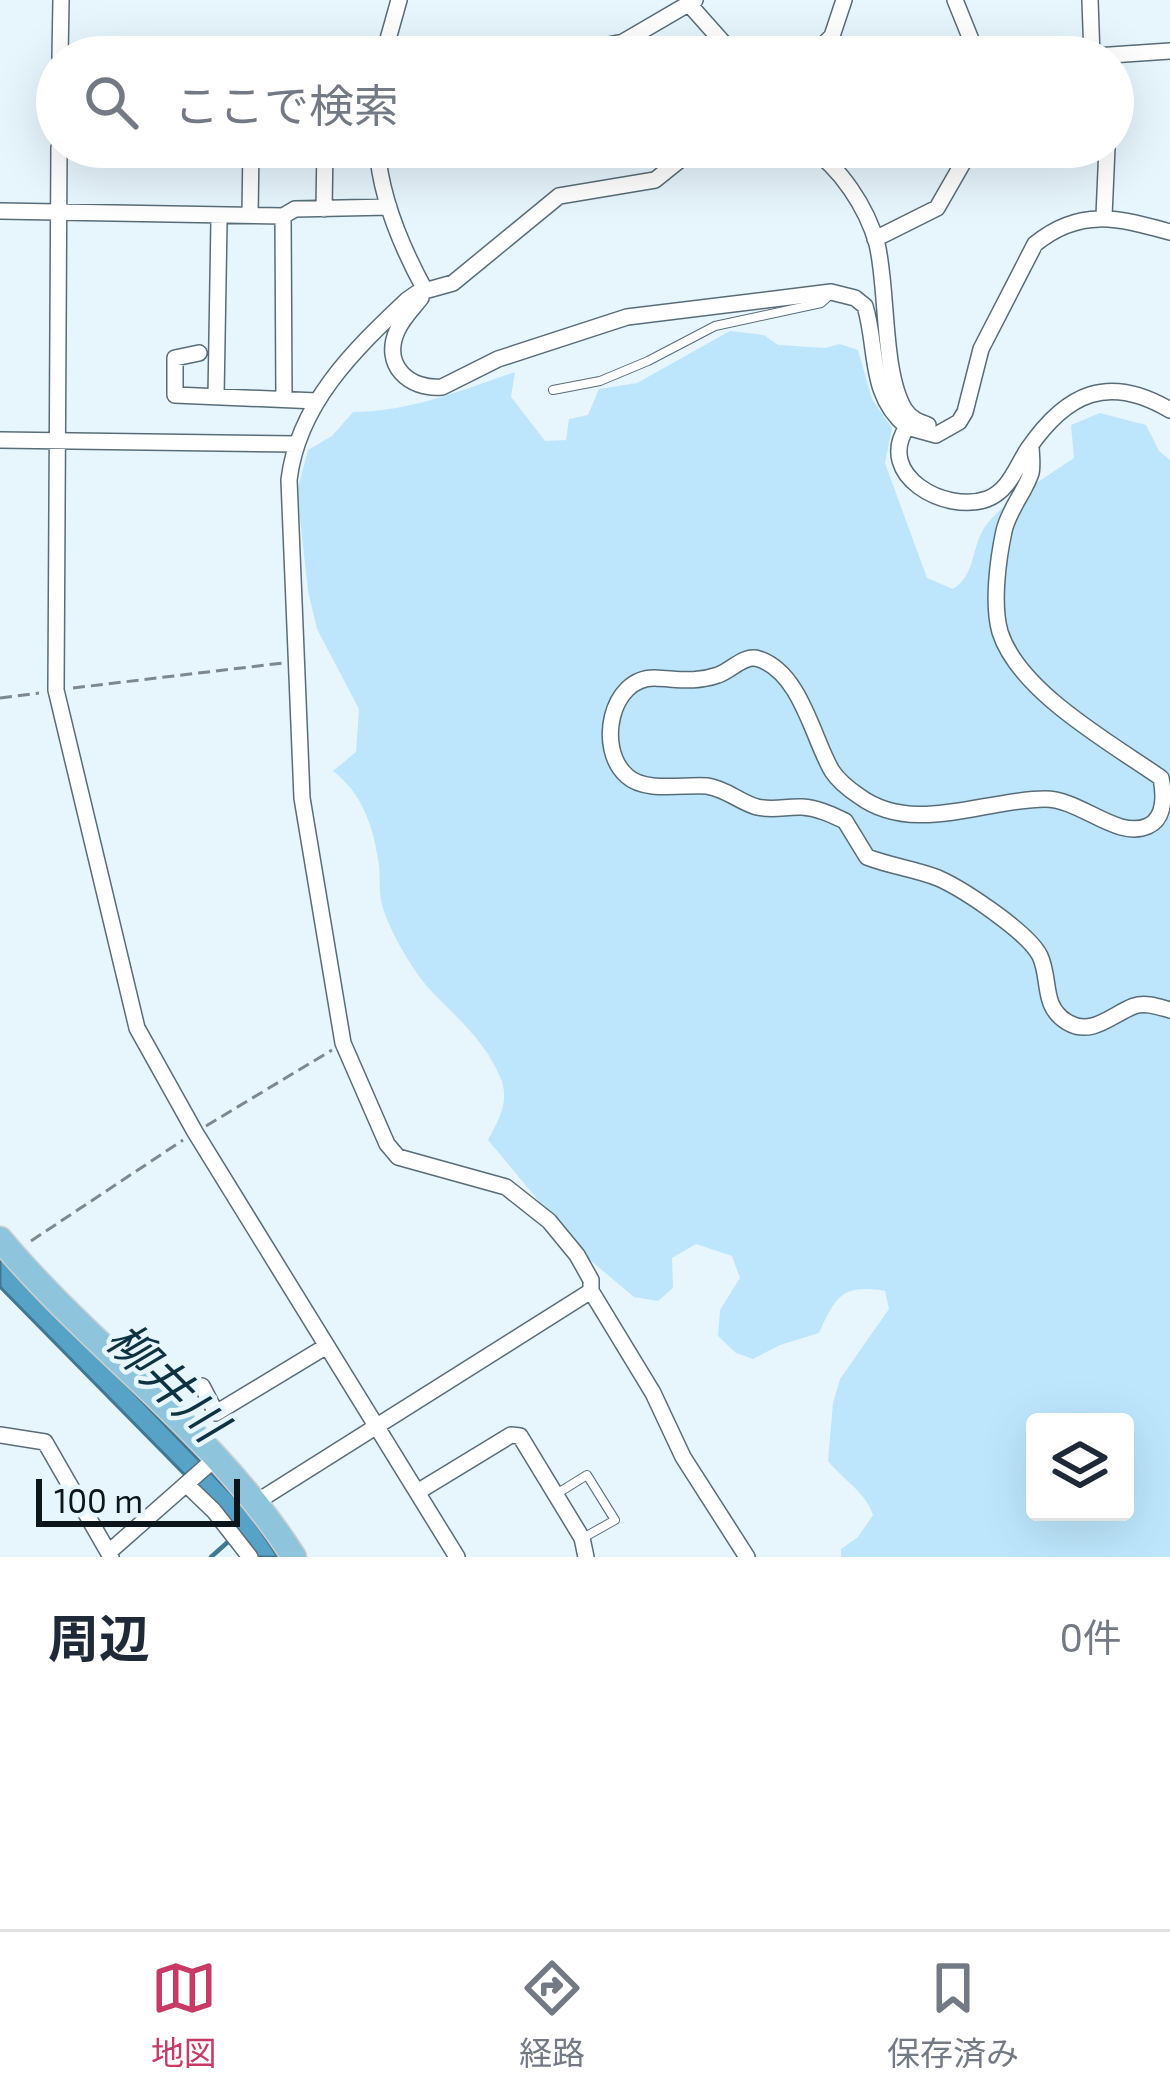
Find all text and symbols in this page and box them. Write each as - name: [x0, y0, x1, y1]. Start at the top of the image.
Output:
- search box: [36, 36, 1134, 168]
- icon: search: [78, 69, 144, 135]
- text: ここで検索: [174, 77, 399, 131]
- water label: 柳井川: [97, 1309, 243, 1455]
- map controls: [1026, 1413, 1134, 1521]
- button: layers: [1026, 1413, 1134, 1521]
- scale bar: [36, 1473, 240, 1526]
- text: 100 m: [54, 1480, 143, 1520]
- text: 周辺: [48, 1606, 150, 1667]
- text: 0件: [1059, 1613, 1122, 1660]
- tab: 地図: [151, 1955, 217, 2075]
- tab: 経路: [519, 1955, 585, 2075]
- tab: 保存済み: [887, 1955, 1019, 2075]

